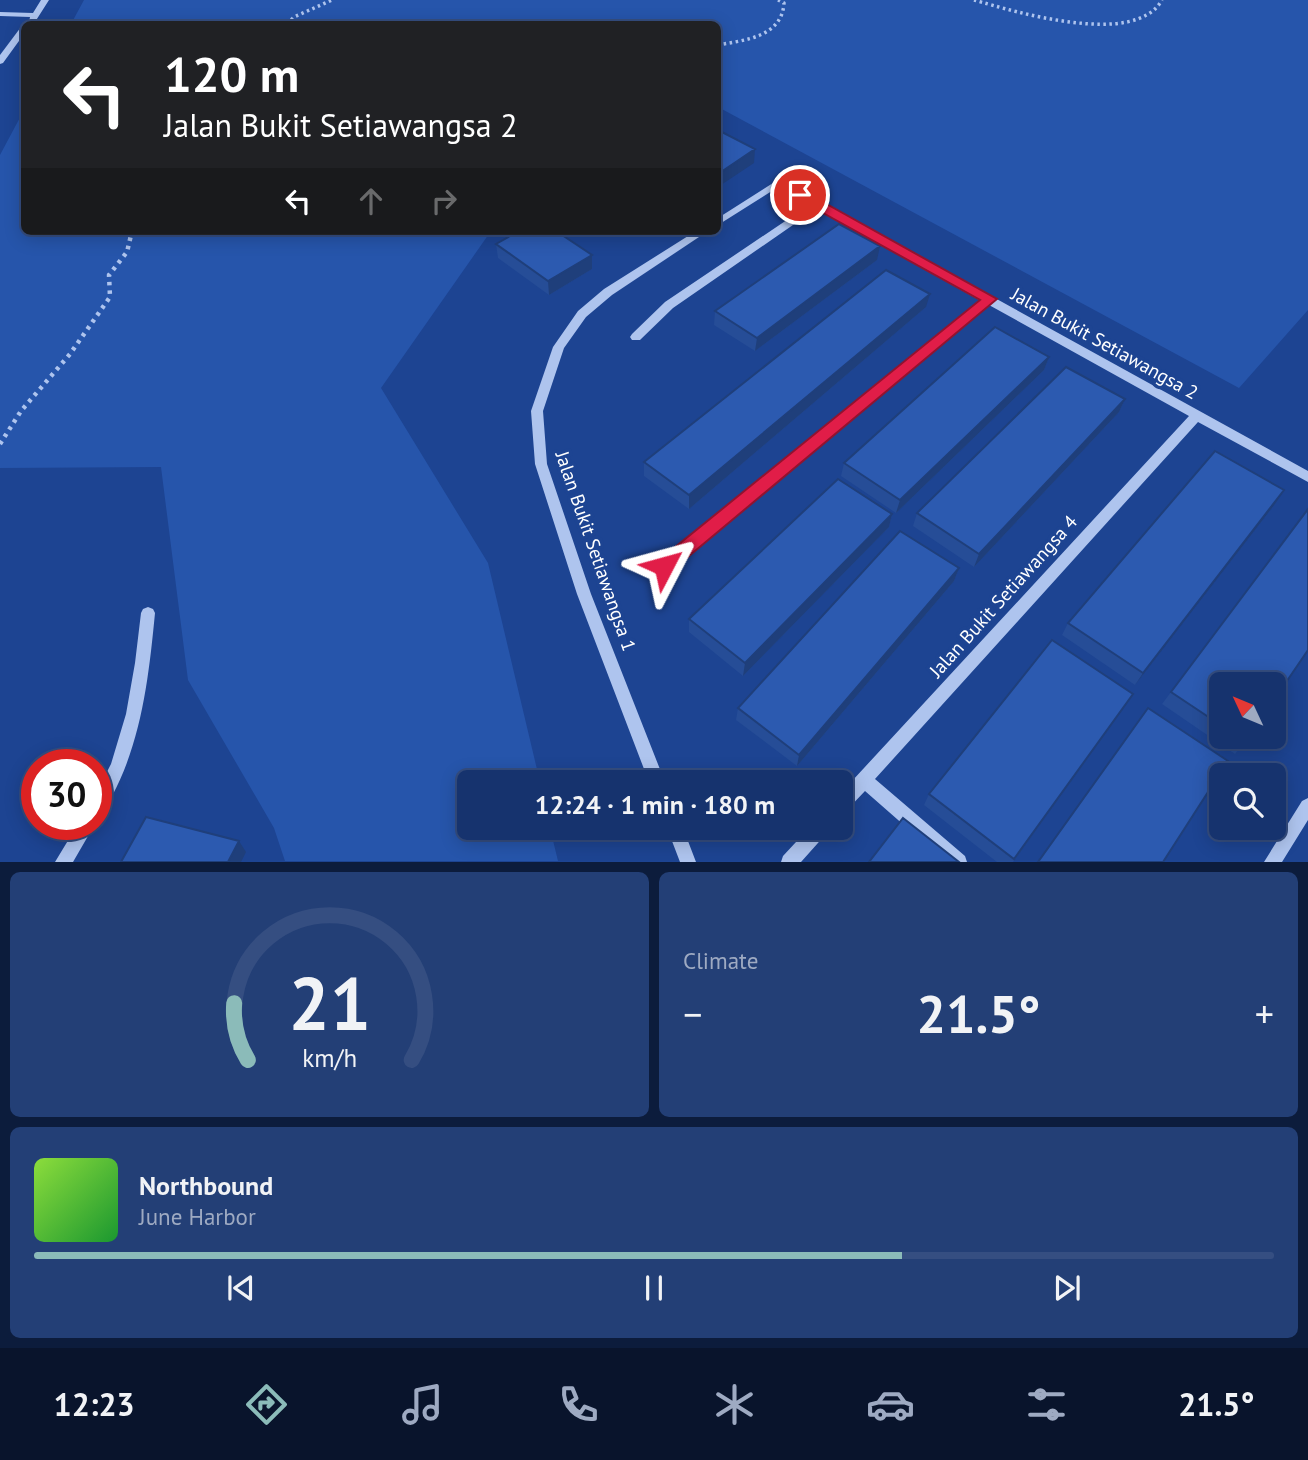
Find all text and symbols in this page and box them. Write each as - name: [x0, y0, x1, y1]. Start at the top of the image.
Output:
- text: 120 m: [164, 42, 299, 106]
- icon: left: [49, 49, 140, 140]
- text: Jalan Bukit Setiawangsa 2: [164, 104, 518, 146]
- pin: [770, 165, 830, 225]
- icon: arrive: [781, 176, 819, 214]
- icon: left: [279, 182, 317, 220]
- icon: ahead: [352, 182, 390, 220]
- icon: right: [425, 182, 463, 220]
- street label: Jalan Bukit Setiawangsa 2: [1006, 281, 1203, 404]
- street label: Jalan Bukit Setiawangsa 1: [550, 447, 642, 654]
- street label: Jalan Bukit Setiawangsa 4: [923, 510, 1082, 683]
- position arrow: [627, 529, 701, 603]
- north arrow: [1209, 672, 1286, 749]
- map controls: [1209, 672, 1286, 840]
- speed limit sign: 30: [21, 749, 112, 840]
- button: search: [1209, 763, 1286, 840]
- text: 12:24 · 1 min · 180 m: [535, 788, 775, 821]
- text: Climate: [683, 946, 758, 975]
- text: 21: [288, 957, 371, 1051]
- text: 21.5°: [917, 980, 1040, 1047]
- text: −: [683, 989, 702, 1038]
- text: +: [1255, 989, 1274, 1038]
- text: km/h: [302, 1042, 357, 1074]
- text: Northbound: [139, 1169, 273, 1202]
- text: June Harbor: [139, 1202, 256, 1231]
- icon: previous: [222, 1269, 260, 1307]
- icon: pause: [635, 1269, 673, 1307]
- icon: next: [1048, 1269, 1086, 1307]
- icon: directions: [242, 1380, 291, 1429]
- icon: music: [398, 1380, 447, 1429]
- icon: phone: [554, 1380, 603, 1429]
- icon: climate: [710, 1380, 759, 1429]
- icon: car: [866, 1380, 915, 1429]
- icon: filters: [1022, 1380, 1071, 1429]
- text: 12:23: [54, 1383, 135, 1425]
- text: 21.5°: [1178, 1383, 1254, 1425]

